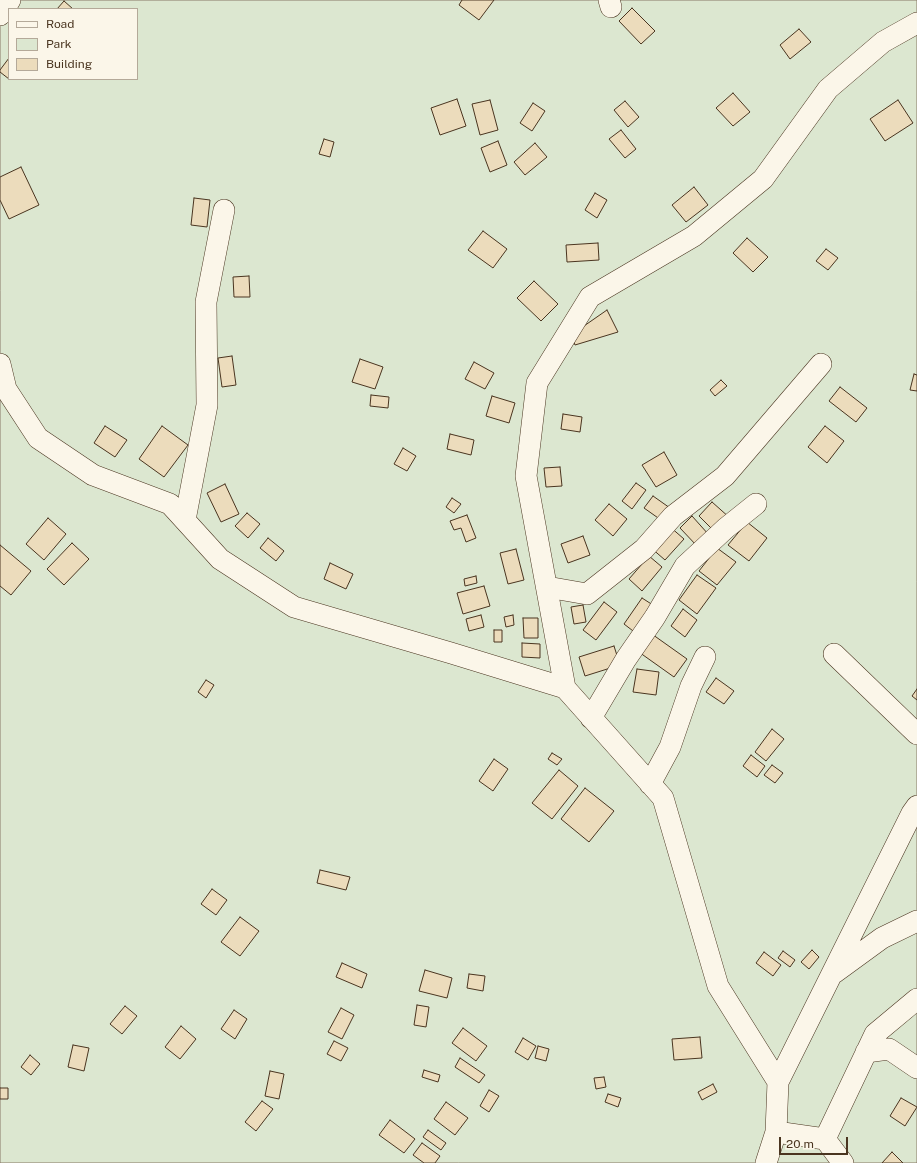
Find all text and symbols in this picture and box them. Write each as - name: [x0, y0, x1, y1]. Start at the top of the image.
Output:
- legend: [8, 8, 138, 80]
- text: Road: [46, 17, 74, 31]
- text: Park: [46, 37, 72, 51]
- text: Building: [46, 57, 92, 71]
- scale bar: [781, 1129, 850, 1155]
- text: 20 m: [786, 1137, 814, 1151]

